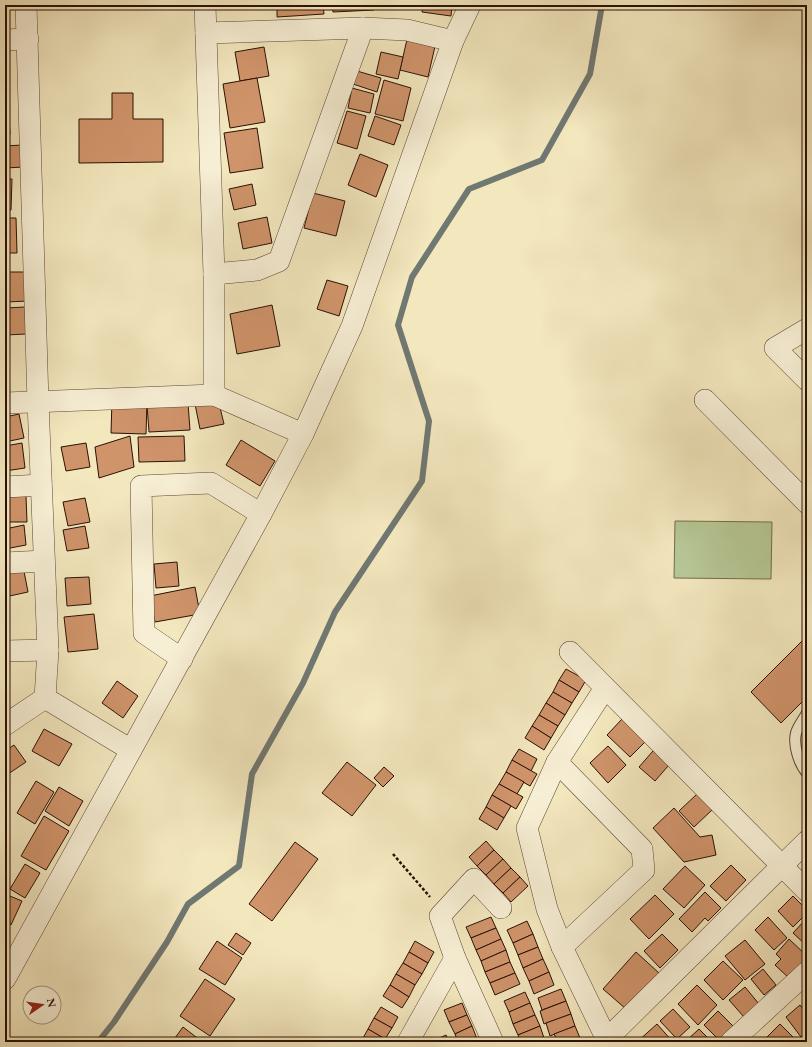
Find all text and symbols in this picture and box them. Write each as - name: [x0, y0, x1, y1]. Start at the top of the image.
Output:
- north arrow: [22, 985, 62, 1025]
- text: N: [44, 997, 60, 1009]

